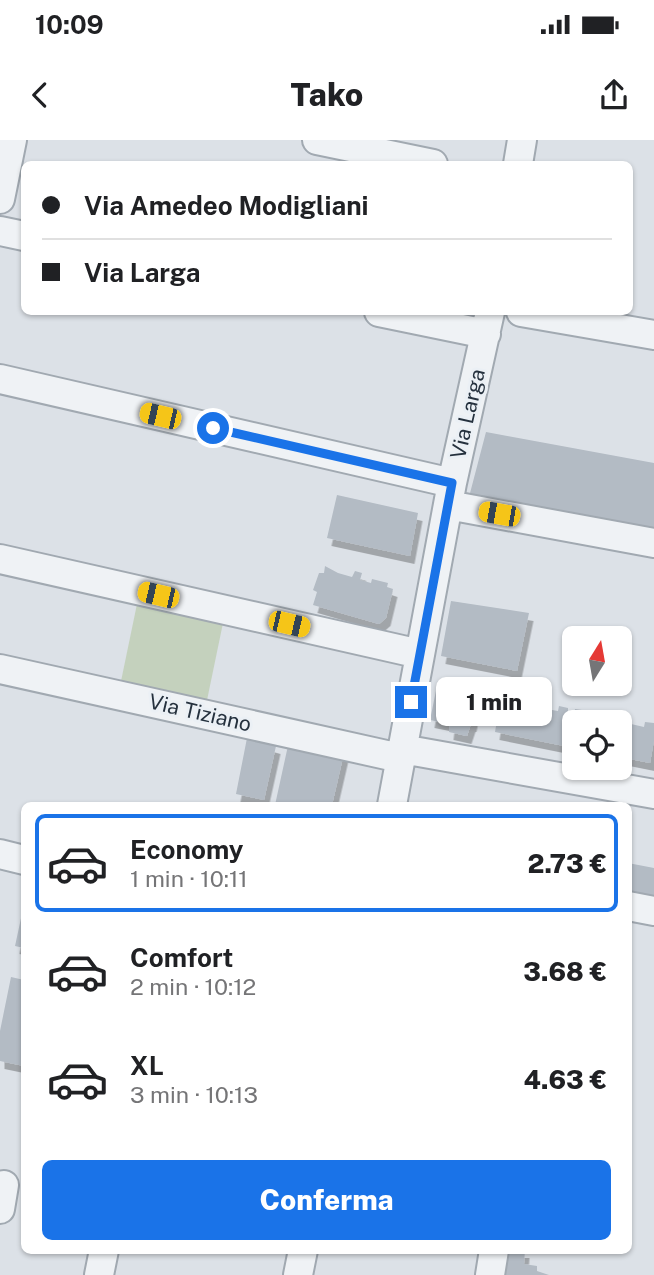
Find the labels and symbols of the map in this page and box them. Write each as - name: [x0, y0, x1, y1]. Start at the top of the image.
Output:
- street label: Via Larga: [445, 366, 490, 461]
- car: [138, 401, 183, 431]
- route start: [197, 412, 229, 444]
- car: [477, 500, 522, 528]
- car: [136, 580, 181, 610]
- car: [267, 609, 312, 639]
- north arrow: [562, 626, 632, 696]
- callout: 1 min: [436, 678, 551, 726]
- route end: [395, 686, 427, 718]
- street label: Via Tiziano: [146, 689, 254, 736]

